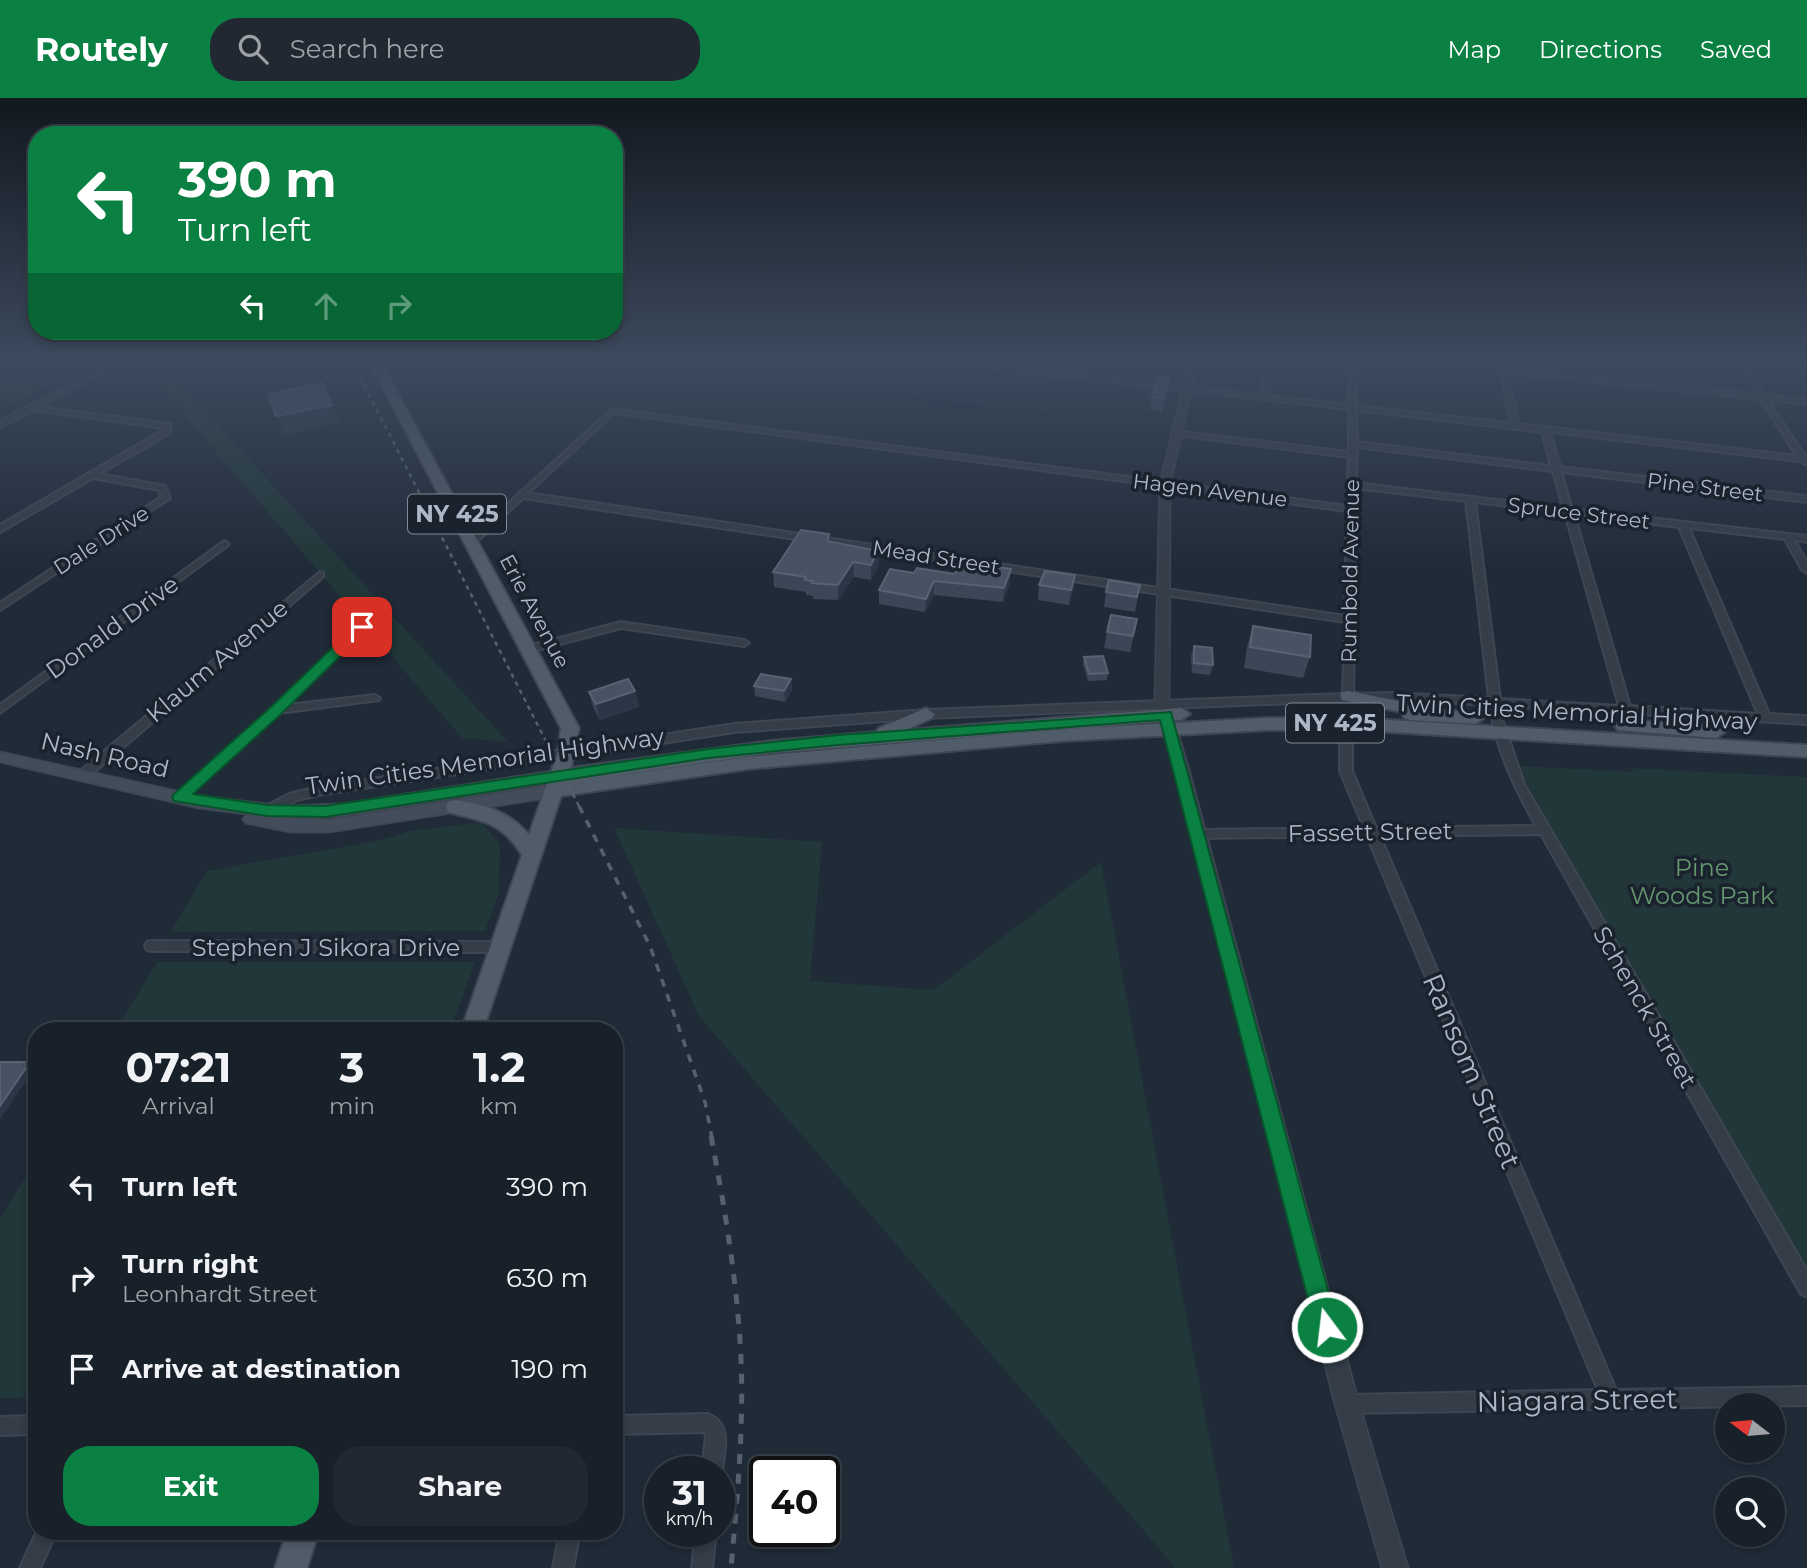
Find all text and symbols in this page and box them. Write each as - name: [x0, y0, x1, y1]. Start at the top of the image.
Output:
- search box: [210, 18, 700, 81]
- text: Routely: [35, 29, 168, 69]
- icon: search: [234, 30, 272, 68]
- text: Search here: [290, 33, 445, 65]
- text: Map: [1448, 35, 1501, 64]
- text: Directions: [1539, 35, 1662, 64]
- text: Saved: [1700, 35, 1772, 64]
- text: 390 m: [178, 150, 337, 209]
- icon: left: [63, 154, 154, 245]
- text: Turn left: [178, 210, 312, 249]
- icon: left: [234, 287, 272, 325]
- icon: ahead: [307, 287, 345, 325]
- icon: right: [380, 287, 418, 325]
- street label: Pine Street: [1646, 467, 1764, 507]
- street label: Hagen Avenue: [1131, 468, 1289, 512]
- street label: Rumbold Avenue: [1336, 479, 1364, 663]
- street label: Spruce Street: [1507, 492, 1651, 534]
- road number: NY 425: [408, 494, 506, 534]
- street label: Dale Drive: [49, 500, 153, 580]
- street label: Mead Street: [871, 535, 1001, 579]
- street label: Erie Avenue: [495, 550, 575, 672]
- street label: Donald Drive: [40, 569, 184, 685]
- street label: Klaum Avenue: [140, 593, 294, 729]
- pin: [332, 597, 392, 657]
- icon: arrive: [343, 608, 381, 646]
- street label: Twin Cities Memorial Highway: [1396, 688, 1758, 736]
- road number: NY 425: [1286, 704, 1384, 743]
- street label: Twin Cities Memorial Highway: [304, 721, 666, 801]
- street label: Nash Road: [38, 726, 172, 784]
- street label: Fassett Street: [1287, 816, 1453, 848]
- park label: Pine Woods Park: [1630, 853, 1775, 910]
- street label: Schenck Street: [1587, 921, 1703, 1093]
- street label: Stephen J Sikora Drive: [192, 933, 460, 962]
- street label: Ransom Street: [1416, 968, 1528, 1174]
- text: 07:21: [126, 1041, 231, 1093]
- text: 3: [340, 1041, 364, 1093]
- text: 1.2: [473, 1041, 525, 1093]
- text: Arrival: [142, 1092, 215, 1120]
- text: min: [329, 1092, 375, 1120]
- text: km: [480, 1092, 518, 1120]
- icon: left: [63, 1168, 101, 1206]
- text: Turn left: [122, 1171, 238, 1203]
- text: 390 m: [506, 1171, 588, 1203]
- text: Turn right: [122, 1248, 258, 1280]
- icon: right: [63, 1259, 101, 1297]
- text: 630 m: [506, 1262, 588, 1294]
- text: Leonhardt Street: [122, 1280, 318, 1308]
- position arrow: [1290, 1290, 1364, 1364]
- icon: arrive: [63, 1350, 101, 1388]
- text: Arrive at destination: [122, 1353, 401, 1385]
- text: 190 m: [511, 1353, 588, 1385]
- street label: Niagara Street: [1476, 1381, 1678, 1419]
- north arrow: [1715, 1393, 1785, 1463]
- map controls: [1715, 1393, 1785, 1547]
- button: Exit: [63, 1446, 319, 1526]
- button: Share: [333, 1446, 588, 1526]
- speed limit sign: 40: [749, 1456, 840, 1547]
- text: 31: [672, 1471, 707, 1514]
- button: search: [1715, 1477, 1785, 1547]
- text: km/h: [665, 1508, 714, 1530]

